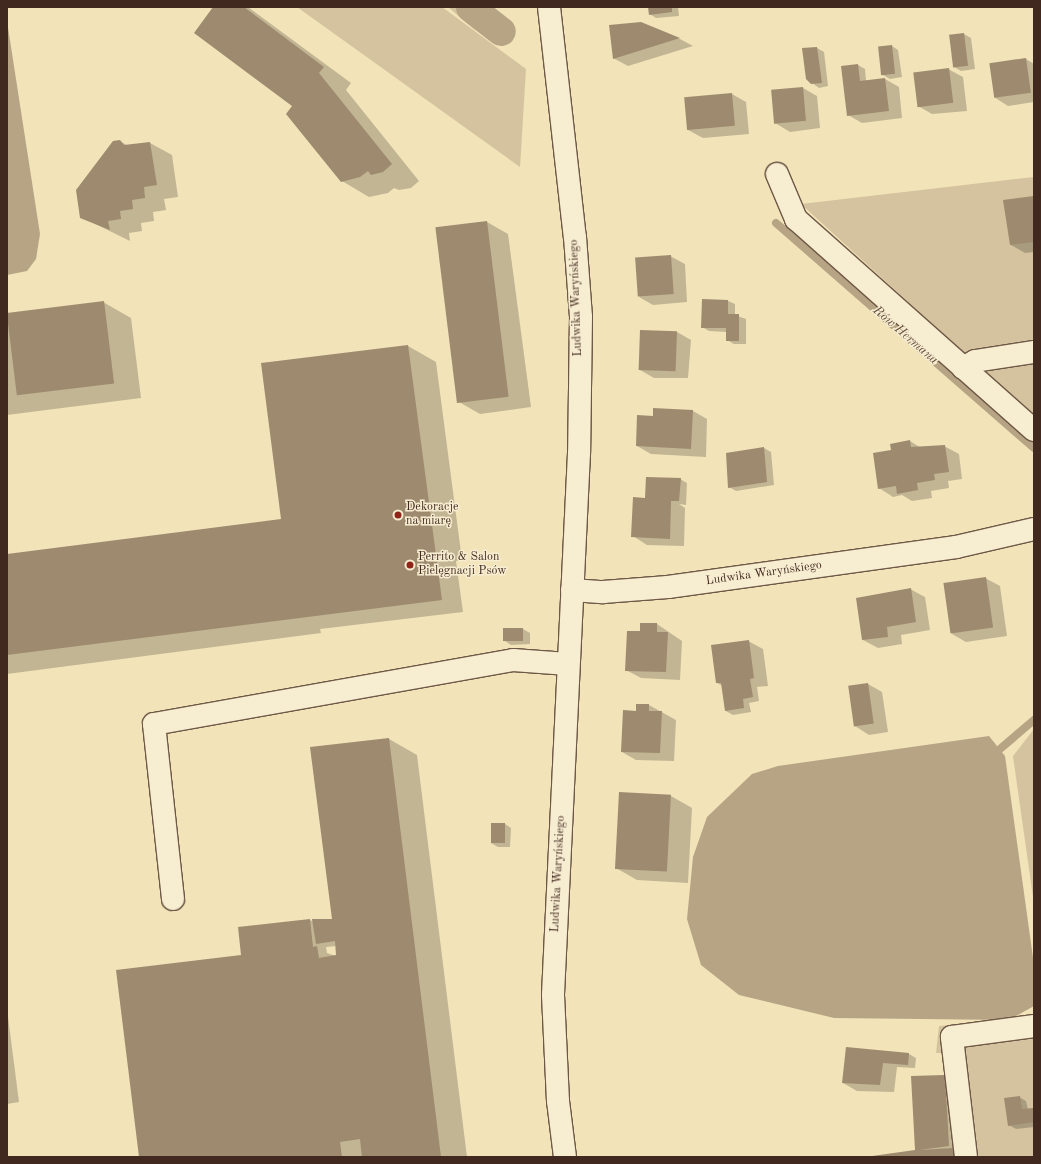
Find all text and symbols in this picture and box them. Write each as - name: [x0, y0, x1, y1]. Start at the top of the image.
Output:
- street label: Ludwika Waryńskiego: [568, 239, 586, 357]
- water label: Rów Hermana: [869, 303, 941, 369]
- place label: Dekoracje na miarę: [406, 501, 459, 529]
- marker: Dekoracje na miarę: [393, 510, 403, 520]
- place label: Perrito & Salon Pielęgnacji Psów: [418, 551, 507, 579]
- street label: Ludwika Waryńskiego: [705, 559, 823, 589]
- marker: Perrito & Salon Pielęgnacji Psów: [405, 560, 415, 570]
- street label: Ludwika Waryńskiego: [549, 815, 569, 933]

